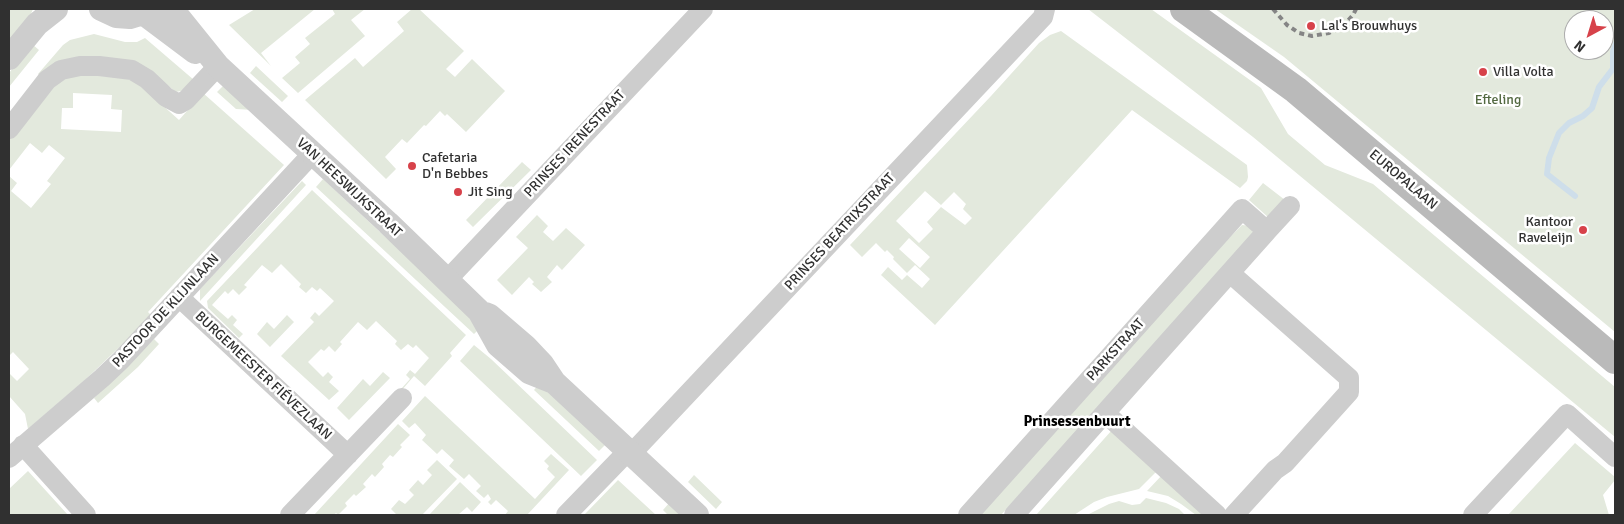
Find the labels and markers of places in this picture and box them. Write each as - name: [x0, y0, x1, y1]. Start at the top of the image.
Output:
- place label: Lal's Brouwhuys: [1321, 18, 1417, 34]
- marker: Lal's Brouwhuys: [1305, 20, 1317, 32]
- place label: Villa Volta: [1493, 64, 1554, 80]
- marker: Villa Volta: [1477, 66, 1489, 78]
- place label: Cafetaria D'n Bebbes: [422, 150, 488, 182]
- marker: Cafetaria D'n Bebbes: [406, 160, 418, 172]
- place label: Jit Sing: [468, 184, 513, 200]
- marker: Jit Sing: [452, 186, 464, 198]
- place label: Kantoor Raveleijn: [1518, 214, 1573, 246]
- marker: Kantoor Raveleijn: [1577, 224, 1589, 236]

